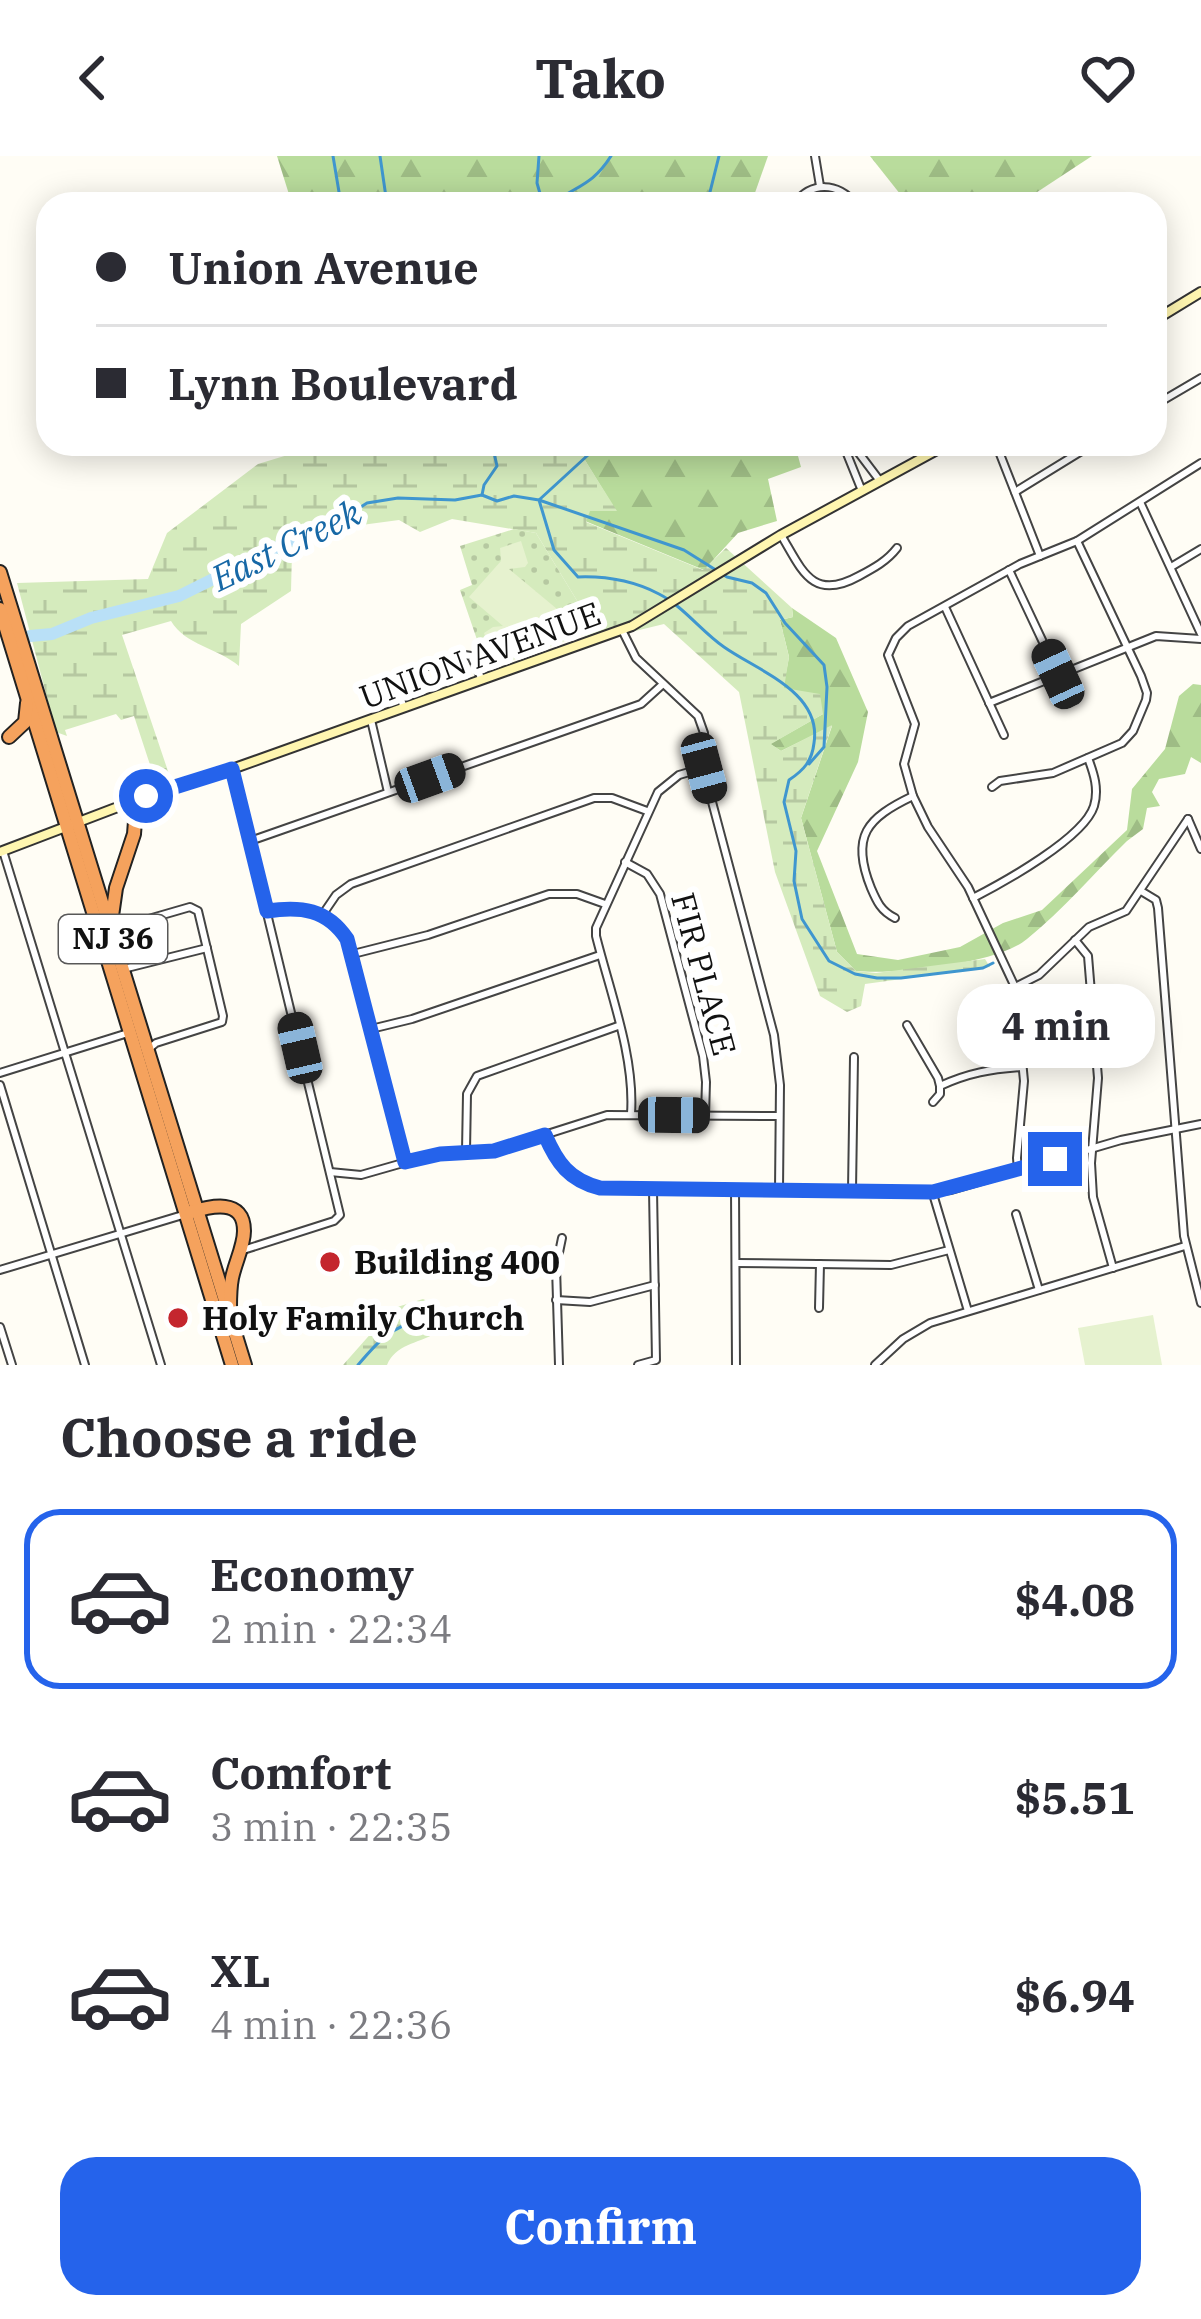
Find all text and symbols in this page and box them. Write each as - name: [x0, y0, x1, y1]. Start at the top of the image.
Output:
- text: Tako: [535, 43, 666, 113]
- icon: back: [60, 45, 126, 111]
- icon: heart: [1075, 45, 1141, 111]
- text: Union Avenue: [168, 238, 479, 296]
- text: Lynn Boulevard: [168, 354, 518, 412]
- water label: East Creek: [202, 488, 369, 601]
- street label: UNION AVENUE: [353, 591, 606, 718]
- car: [1026, 634, 1090, 714]
- car: [677, 729, 731, 807]
- car: [390, 749, 470, 807]
- route start: [119, 769, 173, 823]
- street label: FIR PLACE: [662, 888, 747, 1060]
- road number: NJ 36: [59, 915, 167, 963]
- callout: 4 min: [956, 985, 1154, 1069]
- text: 4 min: [1001, 1000, 1111, 1051]
- car: [274, 1009, 326, 1087]
- car: [638, 1096, 710, 1134]
- route end: [1028, 1132, 1082, 1186]
- place label: Building 400: [354, 1240, 560, 1283]
- marker: Building 400: [317, 1249, 343, 1275]
- place label: Holy Family Church: [202, 1296, 524, 1339]
- marker: Holy Family Church: [165, 1305, 191, 1331]
- text: Choose a ride: [60, 1402, 418, 1472]
- icon: car: [66, 1545, 174, 1653]
- text: Economy: [210, 1545, 414, 1603]
- text: $4.08: [1015, 1570, 1135, 1628]
- text: 2 min · 22:34: [210, 1603, 452, 1654]
- icon: car: [66, 1743, 174, 1851]
- text: Comfort: [210, 1743, 391, 1801]
- text: $5.51: [1015, 1768, 1135, 1826]
- text: 3 min · 22:35: [210, 1801, 452, 1852]
- icon: car: [66, 1941, 174, 2049]
- text: XL: [210, 1941, 271, 1999]
- text: $6.94: [1015, 1966, 1135, 2024]
- text: 4 min · 22:36: [210, 1999, 452, 2050]
- button: Confirm: [60, 2157, 1141, 2295]

